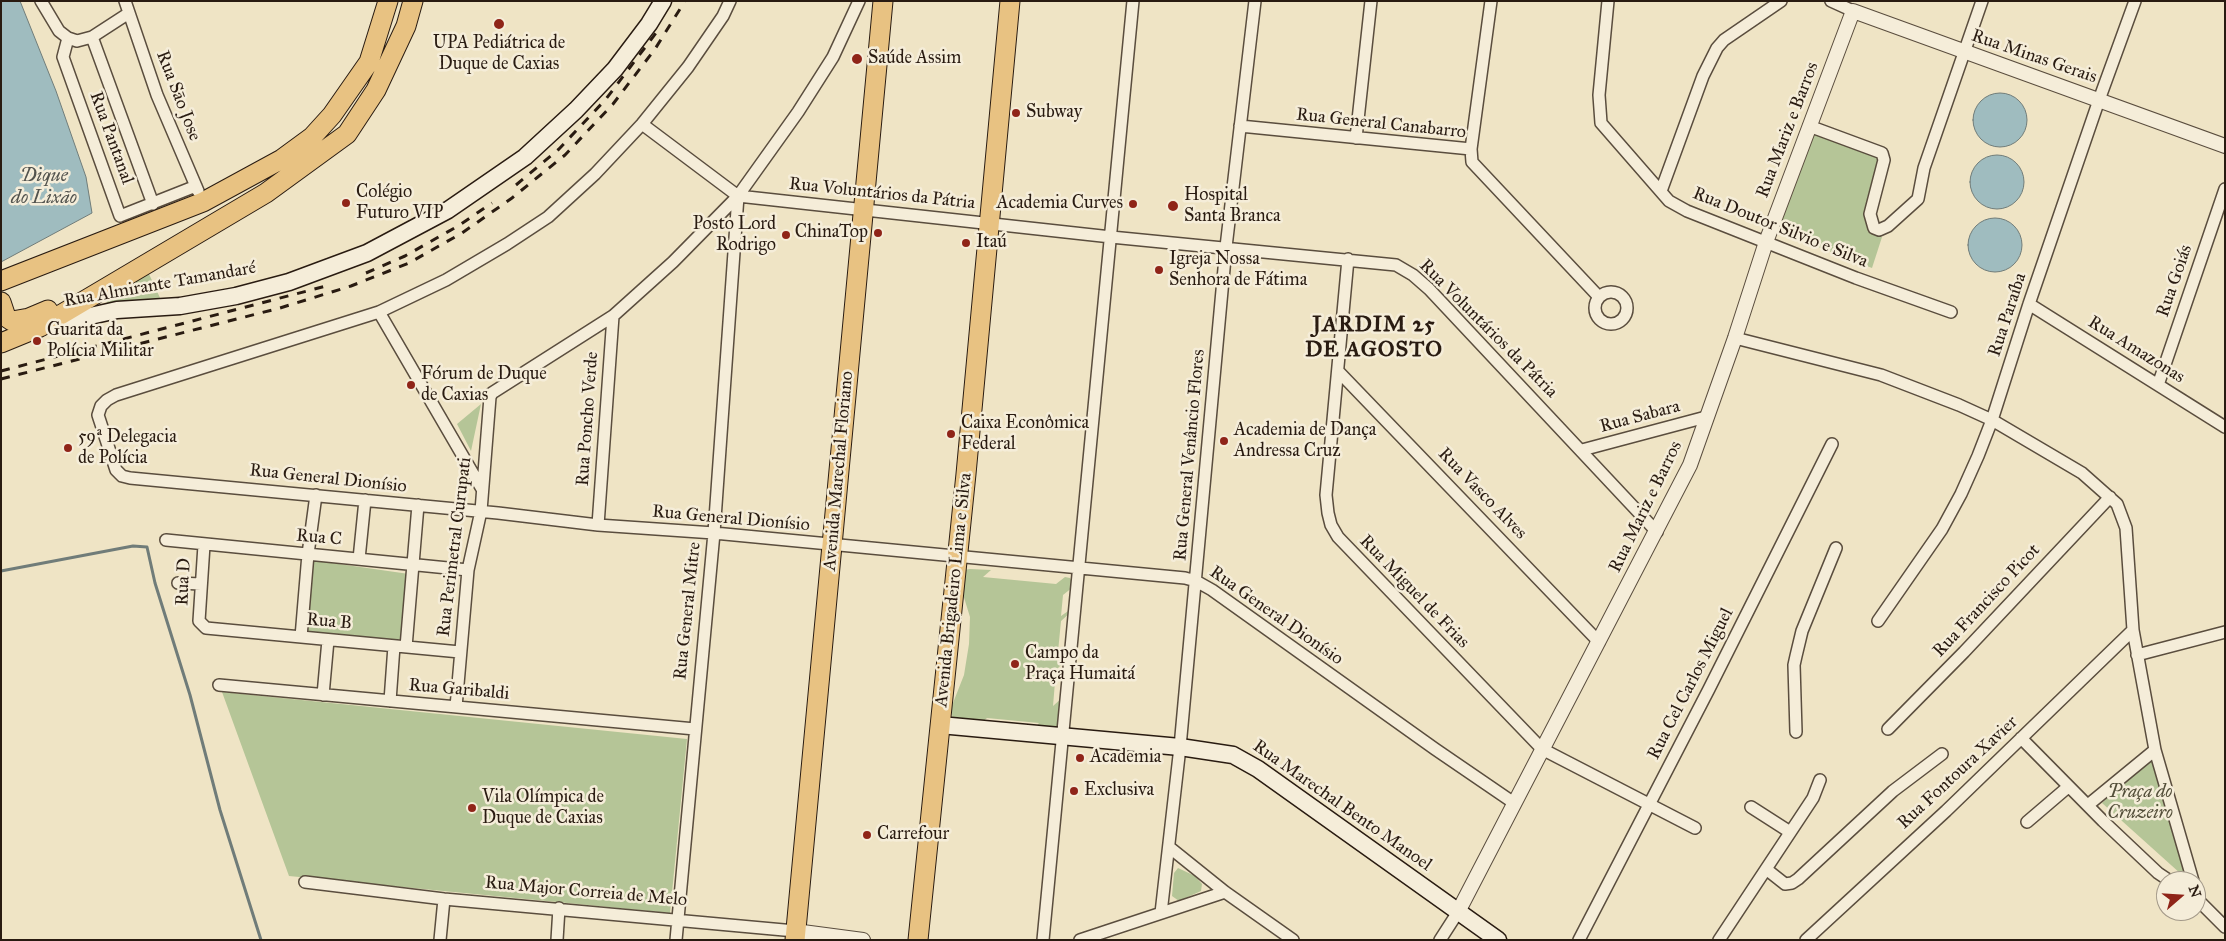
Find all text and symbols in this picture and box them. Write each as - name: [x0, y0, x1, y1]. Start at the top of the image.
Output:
- marker: UPA Pediátrica de Duque de Caxias: [492, 17, 506, 31]
- street label: Rua Minas Gerais: [1968, 25, 2100, 89]
- place label: UPA Pediátrica de Duque de Caxias: [433, 33, 565, 76]
- street label: Rua Sāo Jose: [151, 48, 205, 144]
- place label: Saúde Assim: [868, 48, 961, 70]
- marker: Saúde Assim: [850, 52, 864, 66]
- street label: Rua Mariz e Barros: [1752, 59, 1824, 201]
- street label: Rua Pantanal: [84, 89, 138, 187]
- place label: Subway: [1026, 102, 1082, 124]
- street label: Rua General Canabarro: [1295, 104, 1467, 144]
- marker: Subway: [1010, 107, 1022, 119]
- water label: Dique do Lixão: [11, 165, 77, 209]
- street label: Rua Voluntários da Pátria: [788, 173, 976, 215]
- place label: Colégio Futuro VIP: [356, 182, 443, 224]
- street label: Rua Doutor Silvio e Silva: [1689, 183, 1871, 273]
- place label: Hospital Santa Branca: [1184, 185, 1281, 228]
- place label: Academia Curves: [996, 193, 1123, 215]
- marker: Colégio Futuro VIP: [340, 197, 352, 209]
- marker: Academia Curves: [1127, 198, 1139, 210]
- marker: Hospital Santa Branca: [1166, 199, 1180, 213]
- place label: Posto Lord Rodrigo: [693, 214, 776, 256]
- place label: ChinaTop: [795, 222, 868, 244]
- marker: ChinaTop: [872, 227, 884, 239]
- marker: Posto Lord Rodrigo: [780, 229, 792, 241]
- place label: Itaú: [976, 232, 1007, 254]
- marker: Itaú: [960, 237, 972, 249]
- street label: Rua Goiás: [2153, 242, 2197, 320]
- place label: Igreja Nossa Senhora de Fátima: [1169, 249, 1307, 292]
- street label: Rua Voluntários da Pátria: [1414, 255, 1562, 403]
- street label: Rua Almirante Tamandaré: [62, 257, 258, 313]
- marker: Igreja Nossa Senhora de Fátima: [1153, 264, 1165, 276]
- street label: Rua Paraíba: [1984, 270, 2032, 360]
- street label: Rua Amazonas: [2084, 312, 2188, 388]
- district label: JARDIM 25 DE AGOSTO: [1304, 313, 1444, 364]
- place label: Guarita da Polícia Militar: [47, 320, 154, 362]
- marker: Guarita da Polícia Militar: [31, 335, 43, 347]
- street label: Rua General Venâncio Flores: [1170, 348, 1210, 562]
- street label: Rua Poncho Verde: [573, 351, 603, 487]
- place label: Fórum de Duque de Caxias: [421, 364, 547, 406]
- street label: Avenida Marechal Floriano: [819, 370, 859, 572]
- marker: Fórum de Duque de Caxias: [405, 379, 417, 391]
- street label: Rua Sabara: [1597, 396, 1683, 438]
- place label: Caixa Econômica Federal: [961, 413, 1089, 456]
- place label: Academia de Dança Andressa Cruz: [1234, 420, 1376, 462]
- place label: 59ª Delegacia de Polícia: [78, 427, 177, 469]
- marker: Caixa Econômica Federal: [945, 428, 957, 440]
- marker: Academia de Dança Andressa Cruz: [1218, 435, 1230, 447]
- street label: Rua Mariz e Barros: [1605, 438, 1687, 576]
- marker: 59ª Delegacia de Polícia: [62, 442, 74, 454]
- street label: Rua Vasco Alves: [1433, 444, 1531, 544]
- street label: Rua Perimetral Curupati: [433, 456, 477, 638]
- street label: Rua General Dionísio: [248, 460, 408, 498]
- street label: Avenida Brigadeiro Lima e Silva: [931, 472, 977, 708]
- street label: Rua General Dionísio: [651, 501, 811, 537]
- street label: Rua C: [295, 525, 343, 551]
- street label: Rua Miguel de Frias: [1354, 531, 1474, 653]
- street label: Rua Francisco Picot: [1929, 540, 2045, 662]
- street label: Rua General Mitre: [670, 541, 706, 681]
- street label: Rua D: [172, 558, 196, 606]
- street label: Rua General Dionísio: [1205, 562, 1347, 670]
- street label: Rua Cel Carlos Miguel: [1643, 605, 1739, 763]
- street label: Rua B: [305, 609, 353, 635]
- place label: Campo da Praça Humaitá: [1025, 643, 1135, 686]
- marker: Campo da Praça Humaitá: [1009, 658, 1021, 670]
- street label: Rua Garibaldi: [408, 675, 510, 705]
- street label: Rua Fontoura Xavier: [1893, 712, 2023, 834]
- street label: Rua Marechal Bento Manoel: [1248, 736, 1436, 876]
- place label: Academia: [1090, 747, 1161, 769]
- marker: Academia: [1074, 752, 1086, 764]
- place label: Exclusiva: [1084, 780, 1154, 802]
- park label: Praça do Cruzeiro: [2107, 782, 2173, 824]
- marker: Exclusiva: [1068, 785, 1080, 797]
- place label: Vila Olímpica de Duque de Caxias: [482, 787, 604, 830]
- marker: Vila Olímpica de Duque de Caxias: [466, 802, 478, 814]
- place label: Carrefour: [877, 824, 949, 846]
- marker: Carrefour: [861, 829, 873, 841]
- north arrow: [2156, 871, 2206, 921]
- street label: Rua Major Correia de Melo: [484, 872, 688, 912]
- text: N: [2185, 883, 2205, 900]

